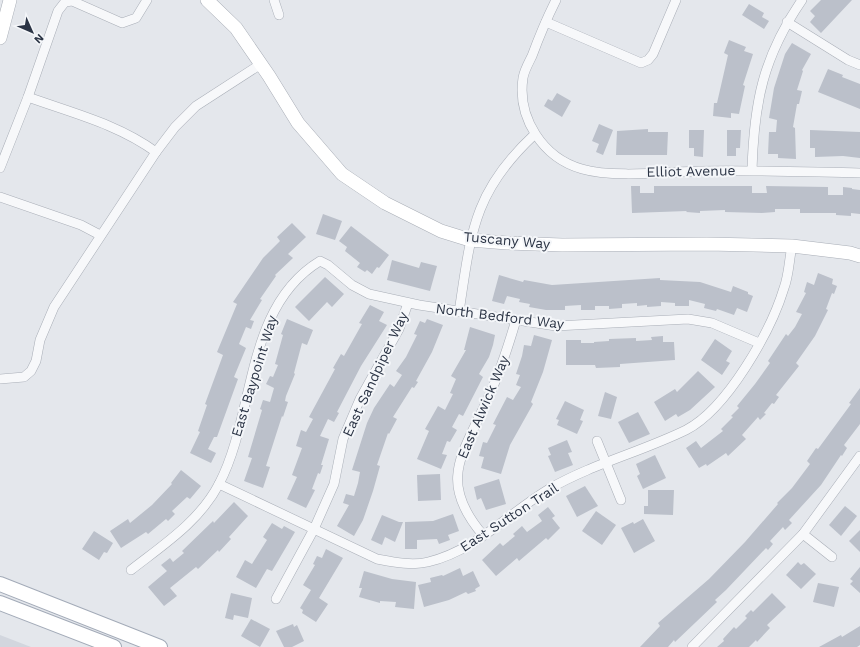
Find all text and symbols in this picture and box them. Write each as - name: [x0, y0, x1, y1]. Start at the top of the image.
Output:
- north arrow: [12, 12, 52, 52]
- text: N: [31, 31, 46, 46]
- street label: Elliot Avenue: [646, 162, 736, 180]
- street label: Tuscany Way: [463, 228, 552, 252]
- street label: North Bedford Way: [435, 300, 566, 332]
- street label: East Sandpiper Way: [339, 308, 411, 439]
- street label: East Baypoint Way: [228, 313, 280, 439]
- street label: East Alwick Way: [454, 352, 512, 461]
- street label: East Sutton Trail: [457, 479, 562, 555]

